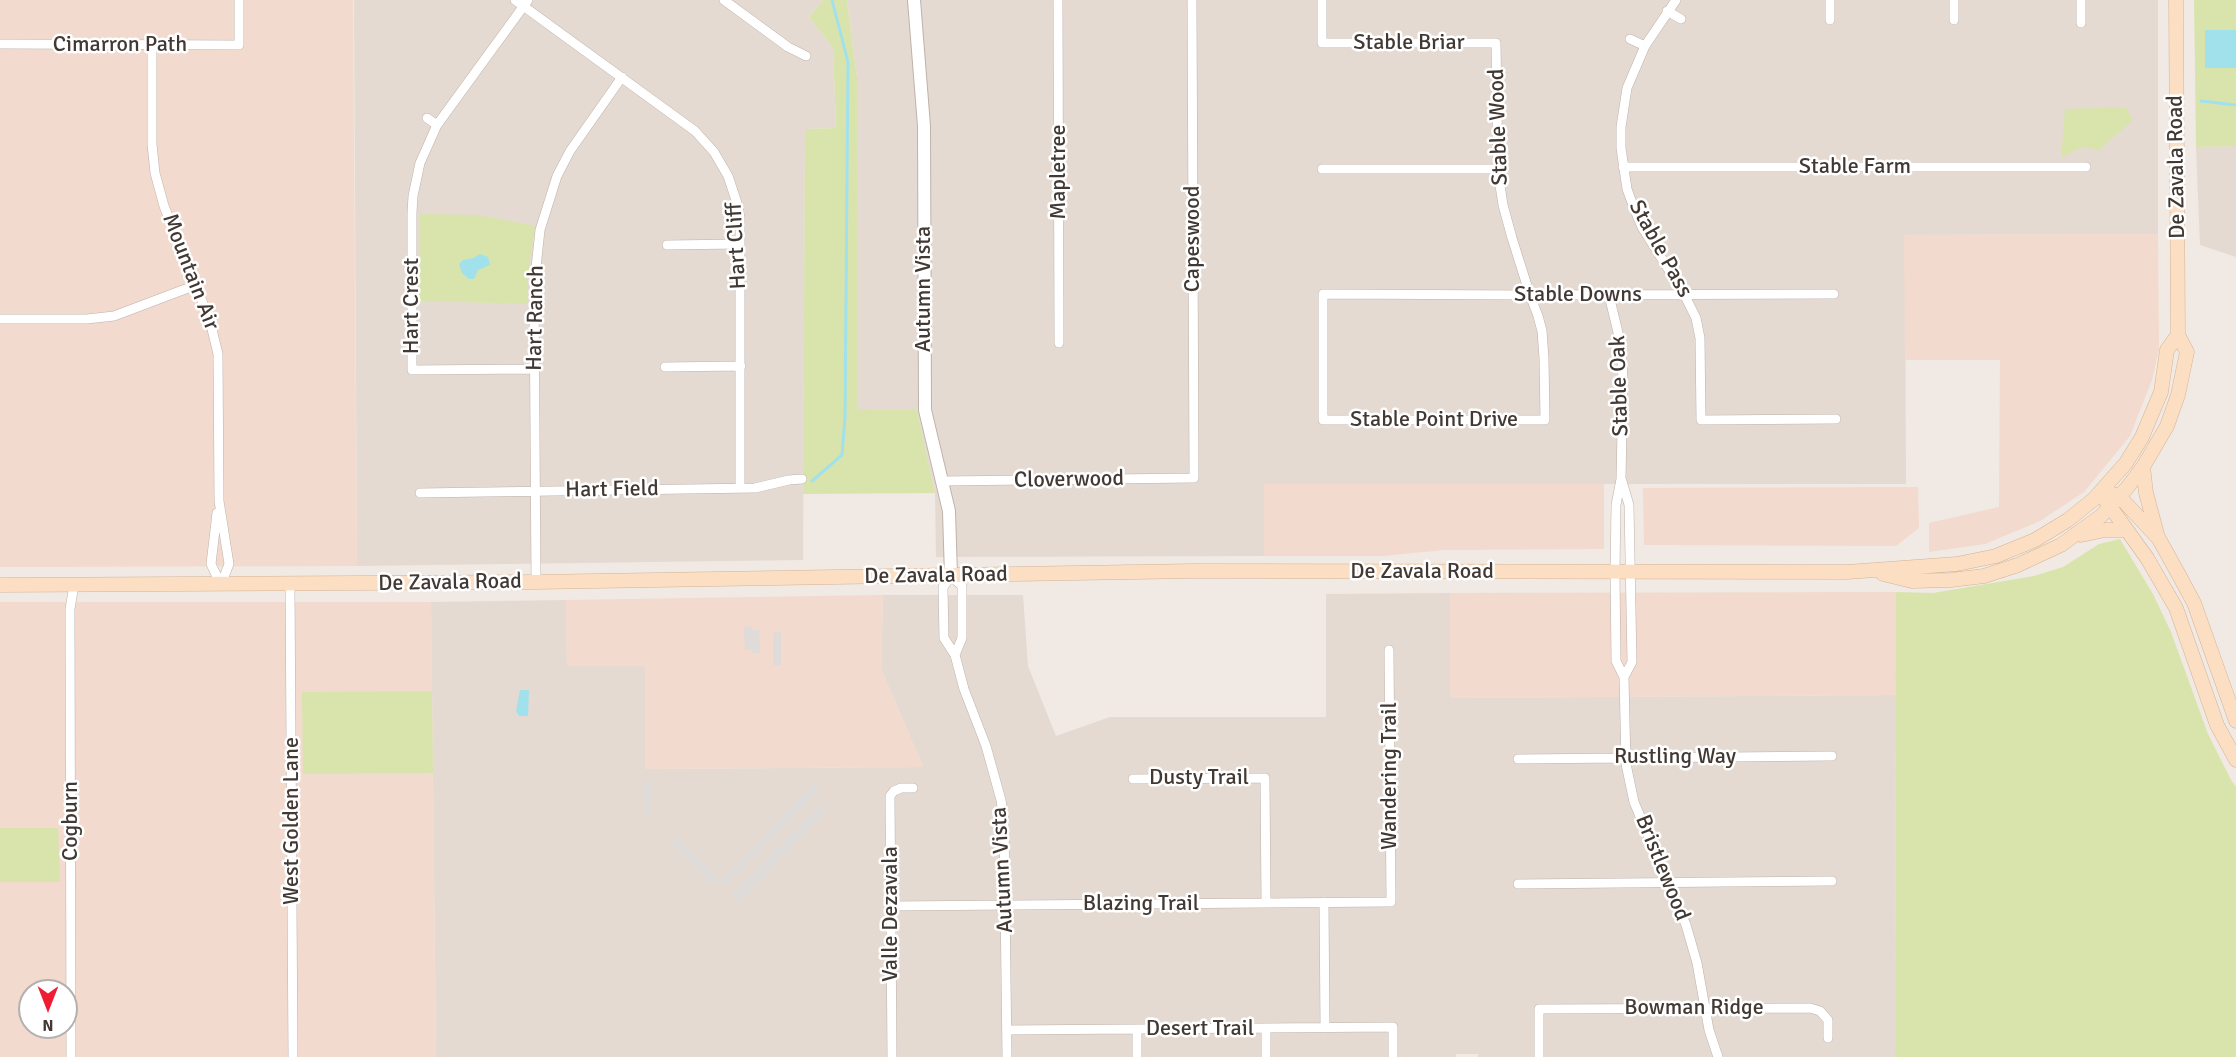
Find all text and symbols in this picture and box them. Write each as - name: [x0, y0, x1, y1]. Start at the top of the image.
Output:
- street label: Stable Briar: [1353, 30, 1465, 56]
- street label: Cimarron Path: [53, 32, 187, 58]
- street label: Stable Wood: [1484, 68, 1514, 186]
- street label: De Zavala Road: [2163, 95, 2191, 239]
- street label: Mapletree: [1046, 124, 1072, 220]
- street label: Stable Farm: [1799, 154, 1911, 180]
- street label: Capeswood: [1180, 186, 1206, 292]
- street label: Stable Pass: [1622, 196, 1698, 302]
- street label: Hart Cliff: [722, 202, 752, 290]
- street label: Mountain Air: [156, 210, 224, 334]
- street label: Autumn Vista: [911, 226, 937, 352]
- street label: Hart Crest: [399, 258, 425, 354]
- street label: Hart Ranch: [522, 265, 550, 371]
- street label: Stable Downs: [1514, 282, 1642, 308]
- street label: Stable Oak: [1605, 335, 1635, 437]
- street label: Stable Point Drive: [1350, 407, 1518, 433]
- street label: Cloverwood: [1014, 466, 1124, 494]
- street label: Hart Field: [565, 476, 659, 504]
- street label: De Zavala Road: [1350, 559, 1494, 585]
- street label: De Zavala Road: [864, 562, 1008, 590]
- street label: De Zavala Road: [378, 569, 522, 597]
- street label: Wandering Trail: [1377, 702, 1403, 850]
- street label: West Golden Lane: [279, 737, 305, 905]
- street label: Rustling Way: [1614, 744, 1736, 770]
- street label: Dusty Trail: [1149, 765, 1249, 791]
- street label: Cogburn: [58, 781, 84, 861]
- street label: Autumn Vista: [987, 806, 1019, 934]
- street label: Bristlewood: [1629, 811, 1695, 925]
- street label: Valle Dezavala: [878, 846, 904, 982]
- street label: Blazing Trail: [1083, 891, 1199, 917]
- north arrow: [18, 979, 78, 1039]
- street label: Bowman Ridge: [1624, 995, 1764, 1021]
- text: N: [42, 1015, 54, 1035]
- street label: Desert Trail: [1146, 1016, 1254, 1042]

